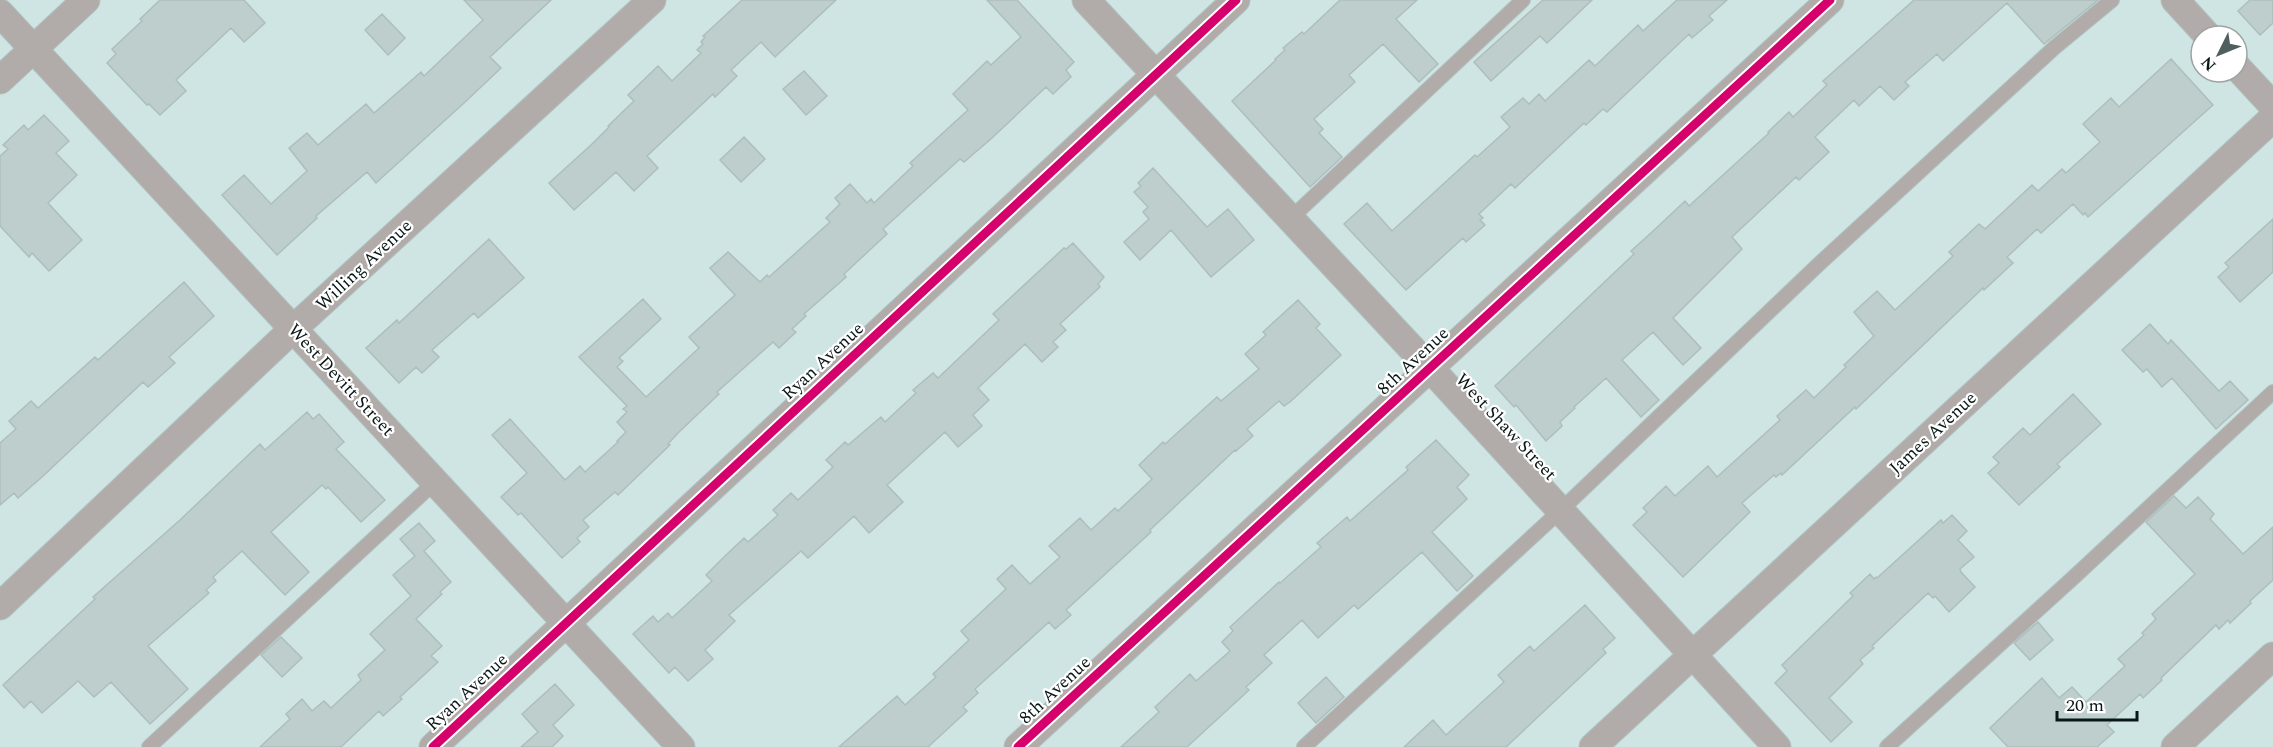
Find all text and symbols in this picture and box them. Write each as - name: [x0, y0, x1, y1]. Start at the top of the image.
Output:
- north arrow: [2189, 24, 2249, 84]
- text: N: [2196, 51, 2222, 77]
- street label: Willing Avenue: [310, 213, 418, 317]
- street label: Ryan Avenue: [776, 316, 870, 406]
- street label: West Devitt Street: [281, 317, 401, 443]
- street label: 8th Avenue: [1371, 321, 1455, 401]
- street label: West Shaw Street: [1449, 367, 1563, 487]
- street label: James Avenue: [1883, 385, 1983, 481]
- street label: Ryan Avenue: [420, 647, 514, 737]
- street label: 8th Avenue: [1013, 650, 1097, 730]
- scale bar: [2057, 684, 2136, 722]
- text: 20 m: [2066, 692, 2104, 719]

